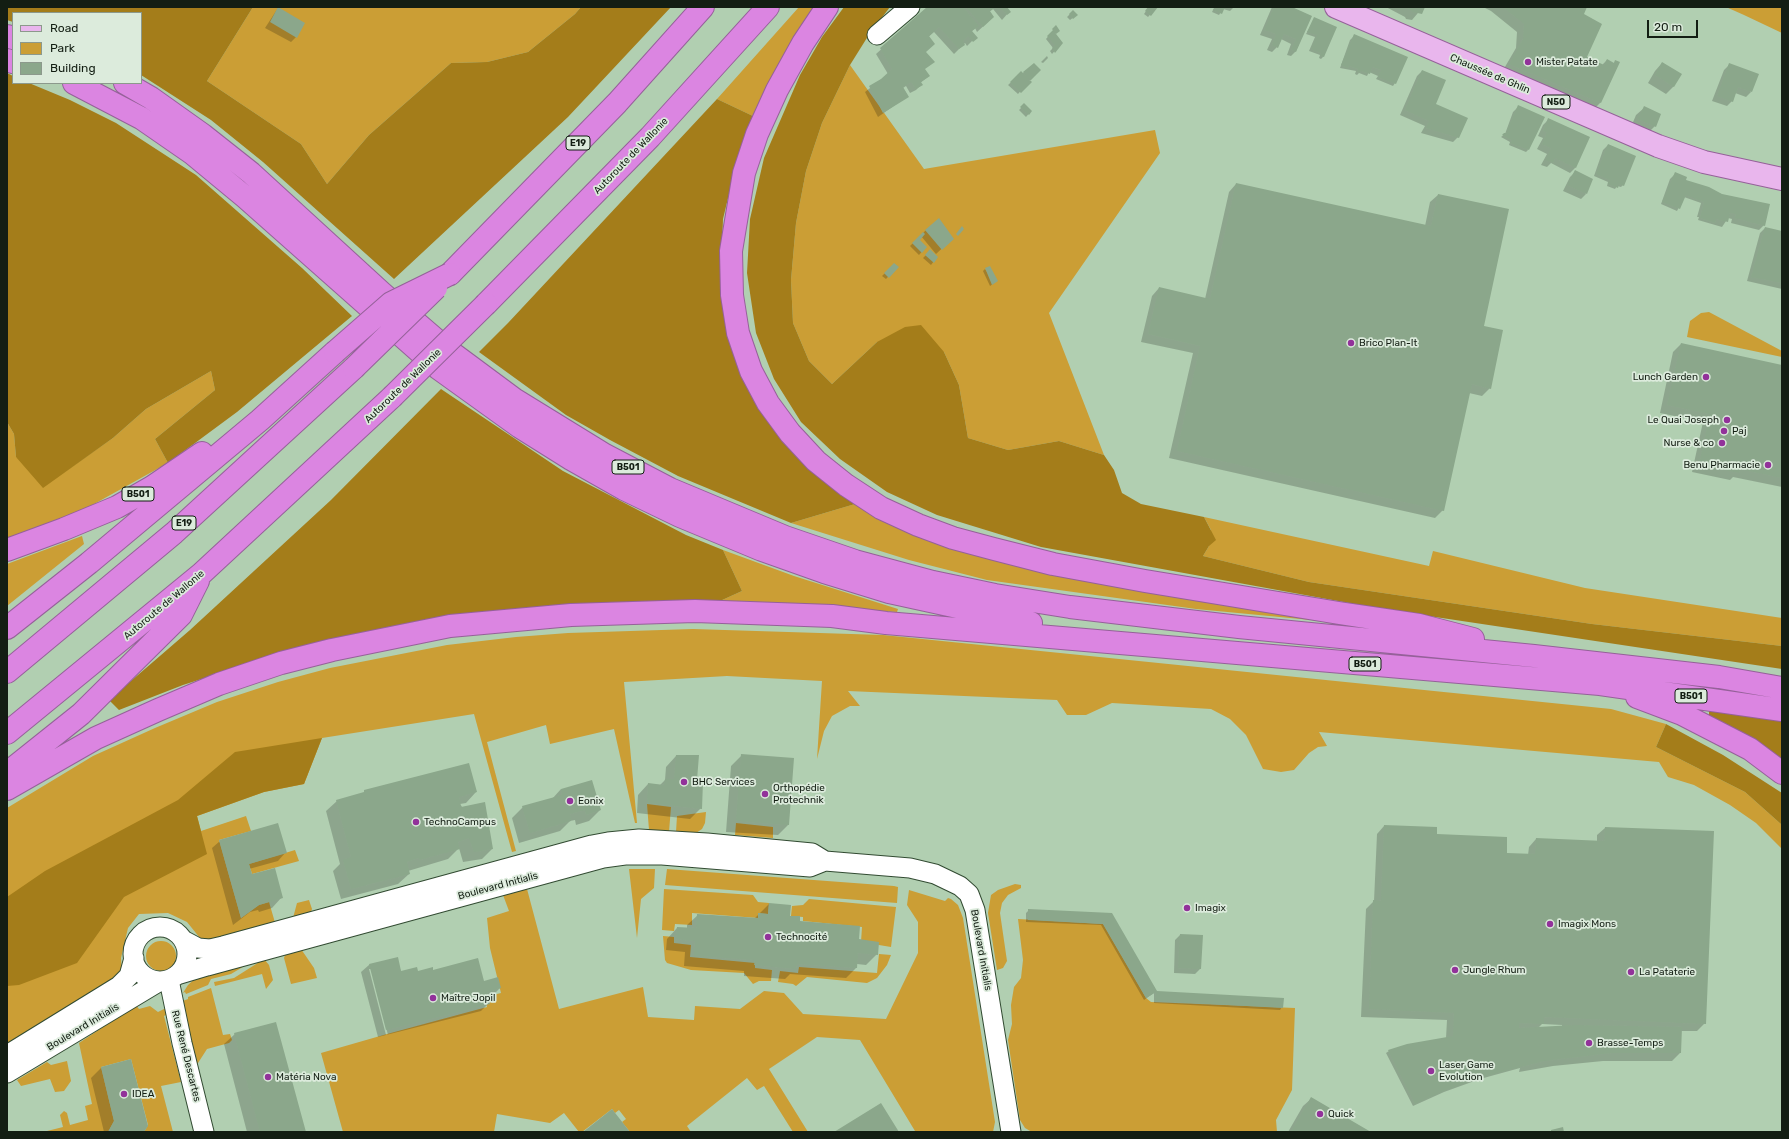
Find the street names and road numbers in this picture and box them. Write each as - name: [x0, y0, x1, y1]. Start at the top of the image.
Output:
- street label: Chaussée de Ghlin: [1448, 52, 1532, 96]
- road number: N50: [1542, 95, 1570, 109]
- street label: Autoroute de Wallonie: [591, 115, 671, 197]
- road number: E19: [566, 136, 590, 150]
- street label: Autoroute de Wallonie: [362, 346, 444, 426]
- road number: B501: [612, 460, 644, 474]
- road number: B501: [122, 487, 154, 501]
- road number: E19: [172, 516, 196, 530]
- street label: Autoroute de Wallonie: [121, 568, 207, 642]
- road number: B501: [1349, 657, 1381, 671]
- road number: B501: [1675, 689, 1707, 703]
- street label: Boulevard Initialis: [457, 870, 539, 902]
- street label: Boulevard Initialis: [968, 908, 994, 992]
- street label: Boulevard Initialis: [45, 1001, 121, 1053]
- street label: Rue René Descartes: [169, 1009, 203, 1103]

